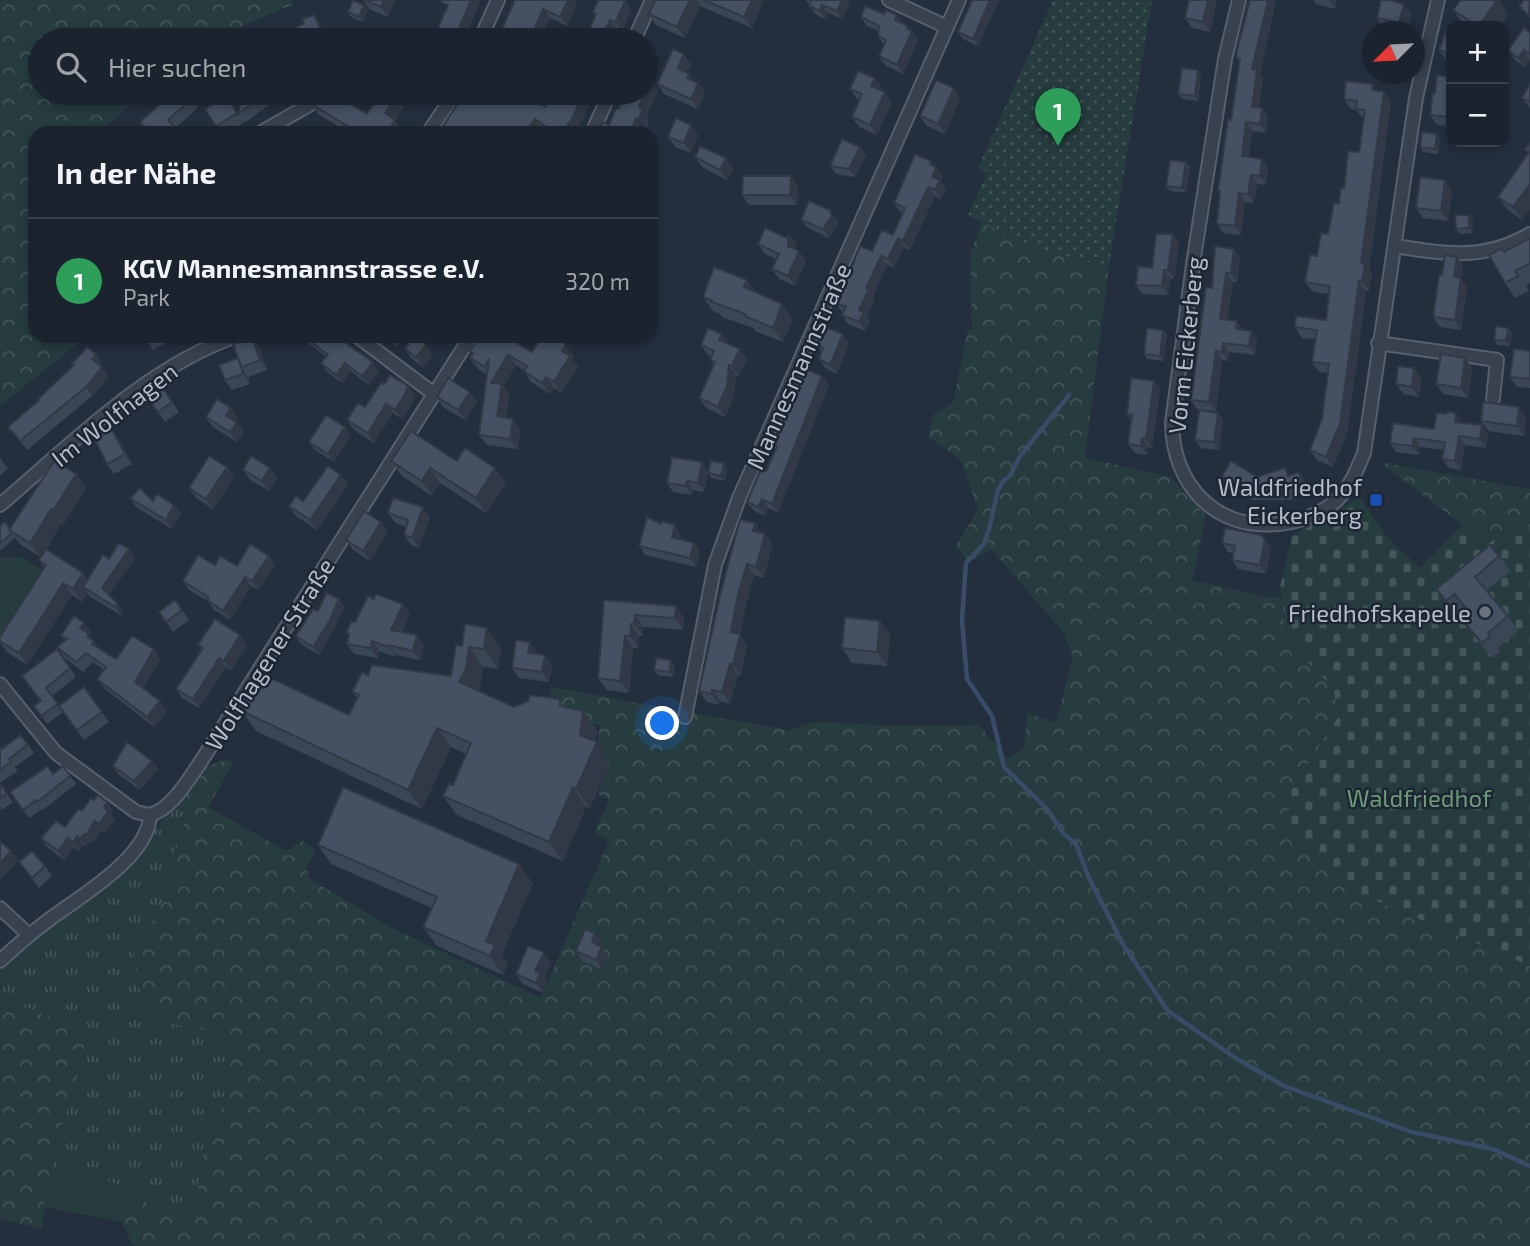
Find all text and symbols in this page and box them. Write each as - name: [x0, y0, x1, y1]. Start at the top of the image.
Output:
- north arrow: [1362, 21, 1425, 84]
- map controls: [1446, 21, 1509, 147]
- button: +: [1446, 21, 1509, 84]
- search box: [28, 28, 658, 105]
- icon: search: [52, 48, 90, 86]
- text: Hier suchen: [108, 51, 246, 82]
- button: −: [1446, 84, 1509, 147]
- pin: 1: [1035, 88, 1081, 146]
- text: In der Nähe: [56, 154, 217, 190]
- text: KGV Mannesmannstrasse e.V.: [123, 252, 485, 283]
- street label: Vorm Eickerberg: [1161, 255, 1209, 435]
- street label: Mannesmannstraße: [740, 258, 856, 474]
- text: 1: [74, 267, 84, 295]
- text: 320 m: [565, 267, 630, 295]
- text: Park: [123, 283, 170, 311]
- street label: Im Wolfhagen: [45, 356, 183, 472]
- place label: Waldfriedhof Eickerberg: [1217, 472, 1363, 529]
- marker: Waldfriedhof Eickerberg: [1368, 492, 1384, 508]
- street label: Wolfhagener Straße: [198, 553, 340, 755]
- place label: Friedhofskapelle: [1288, 598, 1471, 627]
- marker: Friedhofskapelle: [1477, 604, 1493, 620]
- your location: [645, 706, 679, 740]
- park label: Waldfriedhof: [1347, 783, 1492, 812]

